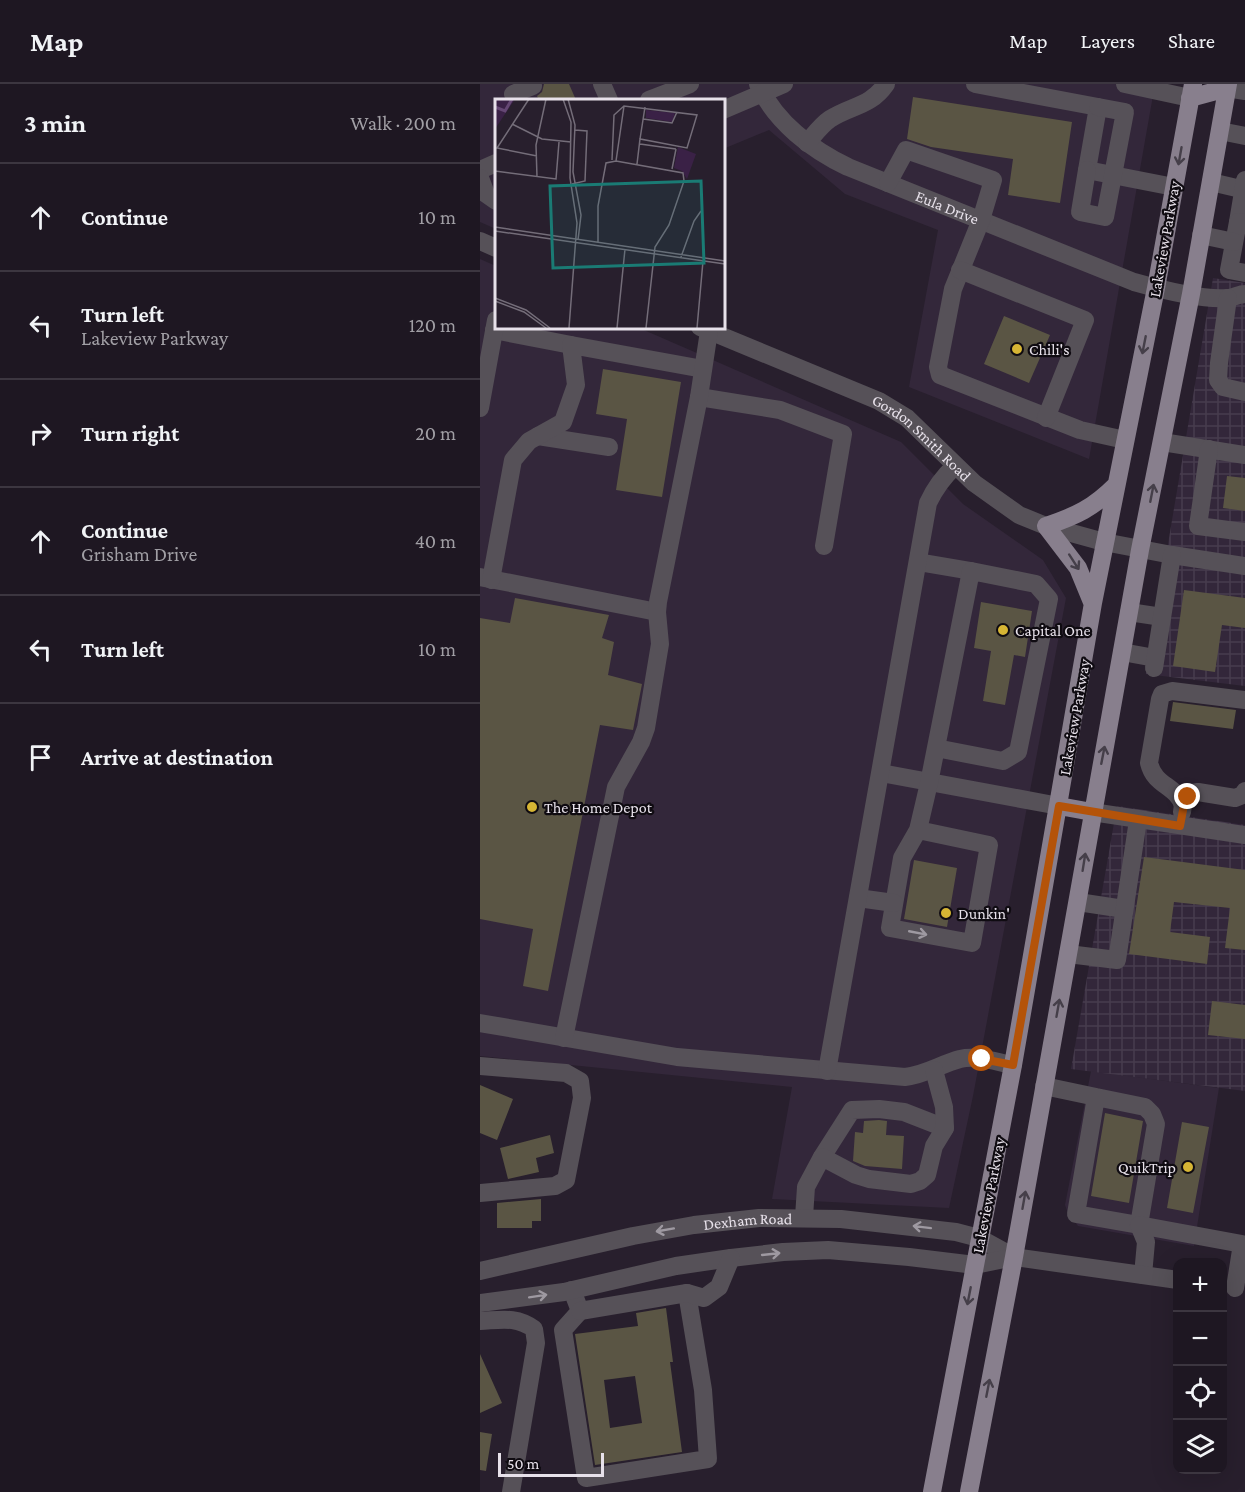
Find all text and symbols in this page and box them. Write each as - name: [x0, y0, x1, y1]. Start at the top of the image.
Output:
- text: Map: [30, 26, 83, 57]
- text: Map: [1009, 29, 1048, 53]
- text: Layers: [1081, 29, 1135, 53]
- text: Share: [1168, 29, 1215, 53]
- inset map: [495, 99, 724, 328]
- text: 3 min: [24, 109, 86, 138]
- text: Walk · 200 m: [350, 112, 456, 134]
- one-way arrow: [1174, 145, 1185, 165]
- street label: Lakeview Parkway: [1146, 179, 1184, 299]
- street label: Eula Drive: [913, 187, 981, 228]
- icon: ahead: [24, 201, 57, 234]
- text: Continue: [81, 205, 168, 230]
- text: 10 m: [418, 206, 456, 228]
- text: Turn left: [81, 302, 164, 327]
- icon: left: [24, 309, 57, 342]
- text: 120 m: [409, 314, 456, 336]
- text: Lakeview Parkway: [81, 327, 228, 349]
- one-way arrow: [1138, 335, 1149, 355]
- place label: Chili's: [1029, 341, 1070, 358]
- marker: Chili's: [1010, 342, 1024, 356]
- street label: Gordon Smith Road: [870, 391, 975, 485]
- icon: right: [24, 417, 57, 450]
- text: Turn right: [81, 421, 179, 446]
- text: 20 m: [415, 422, 456, 444]
- one-way arrow: [1146, 483, 1158, 502]
- text: Continue: [81, 518, 168, 543]
- icon: ahead: [24, 525, 57, 558]
- text: 40 m: [415, 530, 456, 552]
- text: Grisham Drive: [81, 543, 197, 565]
- one-way arrow: [1068, 553, 1080, 570]
- place label: Capital One: [1015, 622, 1091, 640]
- marker: Capital One: [996, 623, 1010, 637]
- icon: left: [24, 633, 57, 666]
- text: Turn left: [81, 637, 164, 662]
- text: 10 m: [418, 638, 456, 660]
- street label: Lakeview Parkway: [1056, 657, 1094, 777]
- icon: arrive: [24, 741, 57, 774]
- text: Arrive at destination: [81, 745, 273, 770]
- one-way arrow: [1098, 745, 1109, 765]
- route end: [1174, 783, 1200, 809]
- place label: The Home Depot: [544, 799, 653, 817]
- marker: The Home Depot: [525, 800, 539, 814]
- one-way arrow: [1079, 852, 1090, 872]
- place label: Dunkin': [958, 905, 1010, 922]
- marker: Dunkin': [939, 906, 953, 920]
- one-way arrow: [908, 928, 928, 939]
- one-way arrow: [1053, 998, 1064, 1018]
- route start: [968, 1045, 994, 1071]
- street label: Lakeview Parkway: [969, 1135, 1009, 1255]
- place label: QuikTrip: [1118, 1159, 1176, 1177]
- marker: QuikTrip: [1181, 1160, 1195, 1174]
- one-way arrow: [1019, 1190, 1030, 1210]
- street label: Dexham Road: [702, 1210, 793, 1233]
- one-way arrow: [912, 1222, 932, 1233]
- one-way arrow: [656, 1225, 676, 1236]
- one-way arrow: [761, 1248, 780, 1259]
- map controls: [1173, 1258, 1227, 1474]
- button: +: [1173, 1258, 1227, 1312]
- one-way arrow: [963, 1285, 974, 1305]
- one-way arrow: [528, 1290, 547, 1301]
- button: −: [1173, 1312, 1227, 1366]
- button: locate: [1173, 1366, 1227, 1420]
- one-way arrow: [983, 1379, 994, 1398]
- button: layers: [1173, 1420, 1227, 1474]
- scale bar: [498, 1450, 604, 1478]
- text: 50 m: [507, 1455, 539, 1472]

